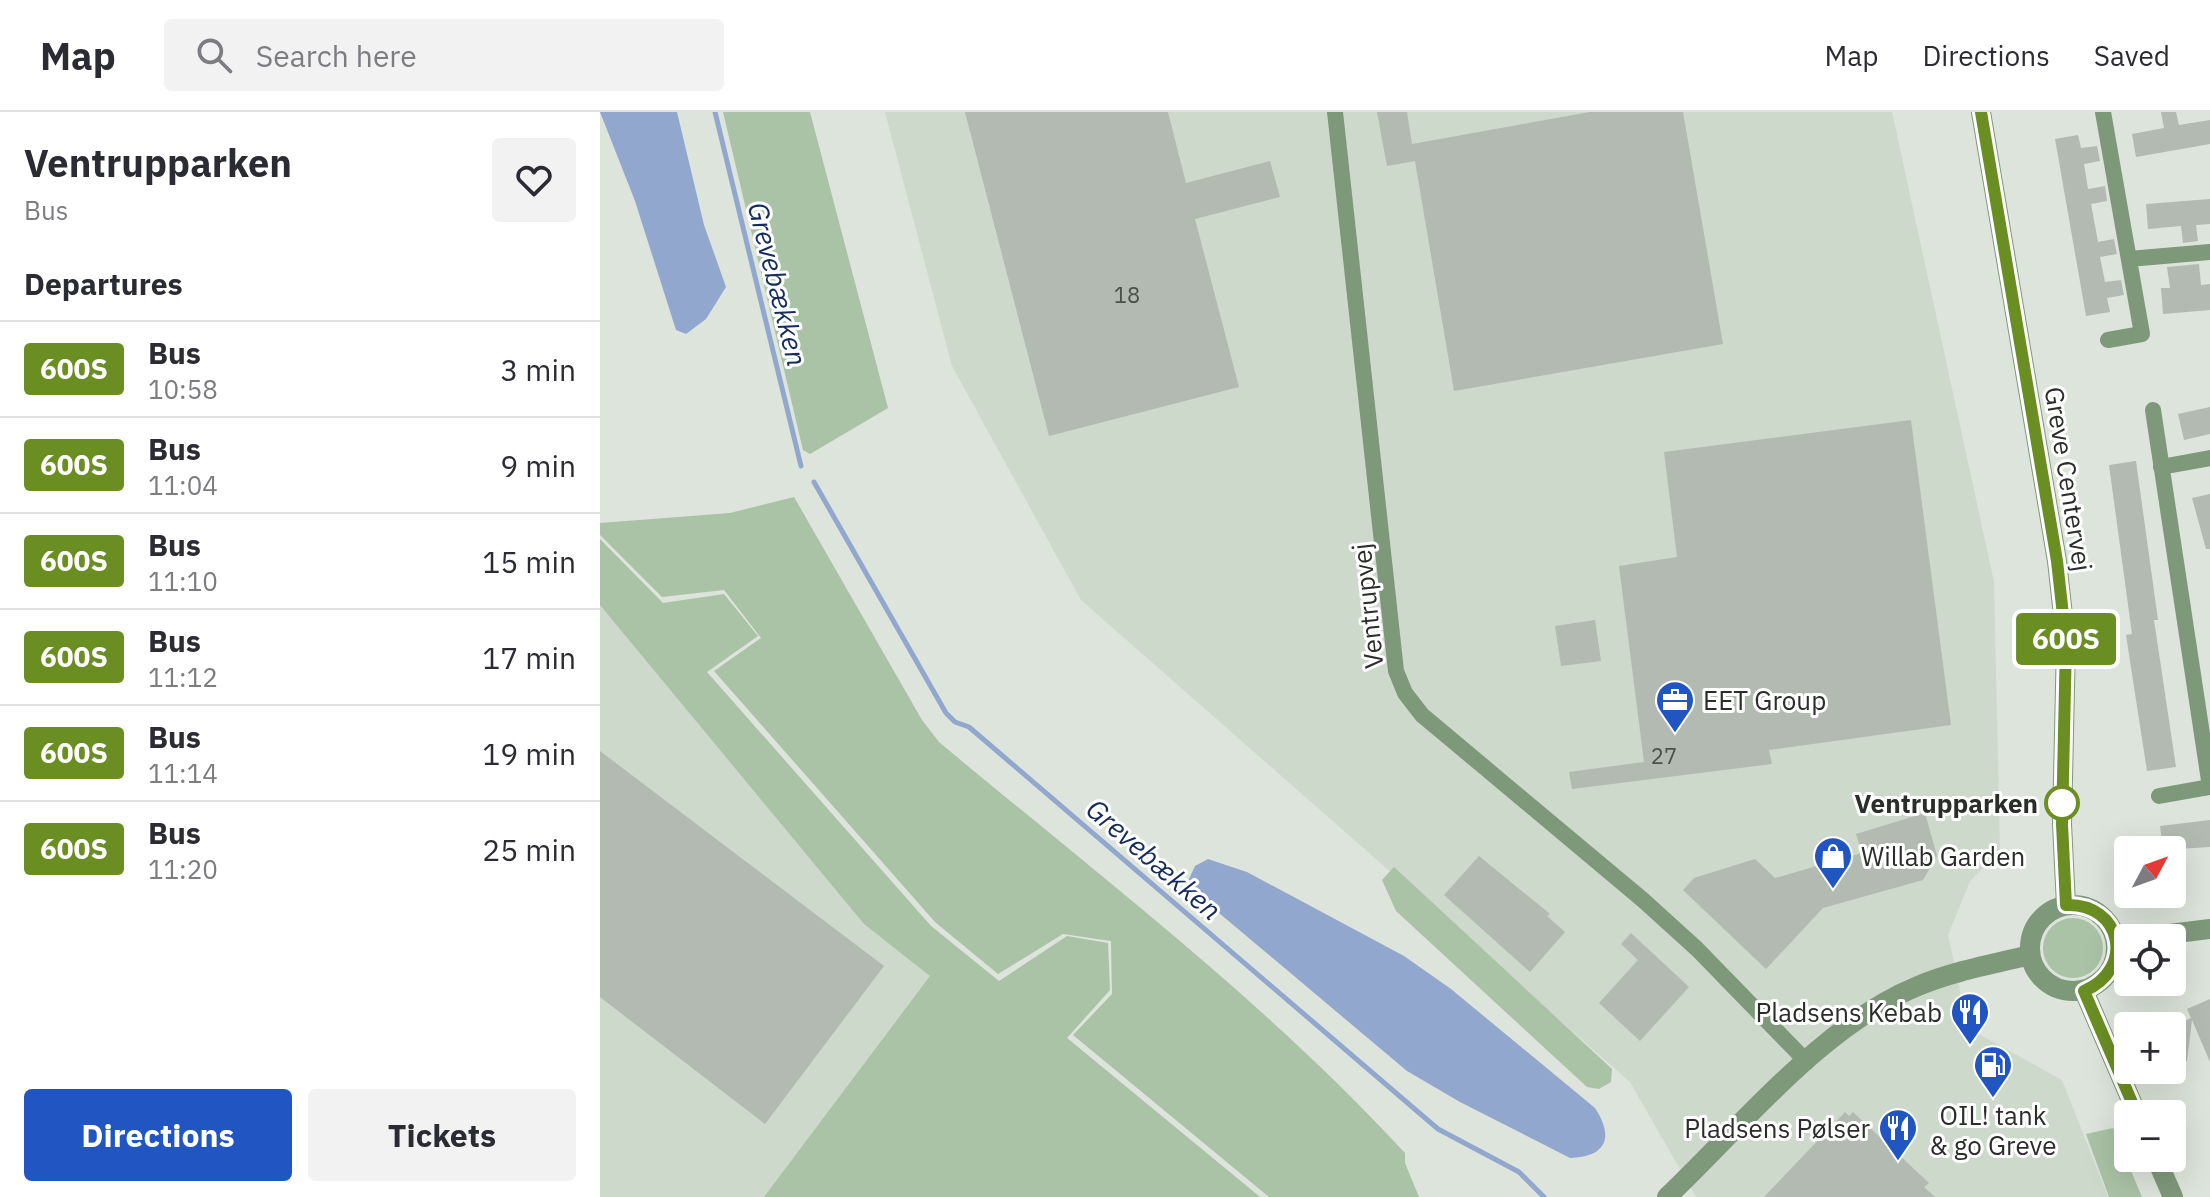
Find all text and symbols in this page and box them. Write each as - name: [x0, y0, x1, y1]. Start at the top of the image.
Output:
- search box: [164, 19, 724, 91]
- text: Map: [40, 31, 116, 80]
- icon: search: [192, 33, 236, 77]
- text: Search here: [256, 36, 417, 75]
- text: Map: [1824, 37, 1878, 74]
- text: Directions: [1922, 37, 2050, 74]
- text: Saved: [2094, 37, 2170, 74]
- text: Ventrupparken: [24, 138, 292, 187]
- button: heart: [492, 138, 576, 222]
- text: Bus: [24, 193, 68, 227]
- water label: Grevebækken: [740, 198, 816, 370]
- text: Departures: [24, 264, 183, 303]
- house number: 18: [1114, 280, 1140, 309]
- text: Bus: [148, 333, 201, 372]
- text: 600S: [40, 350, 108, 387]
- text: 3 min: [500, 350, 576, 389]
- text: 10:58: [148, 372, 218, 406]
- street label: Greve Centervej: [2038, 384, 2100, 574]
- text: Bus: [148, 429, 201, 468]
- text: 600S: [40, 446, 108, 483]
- text: 9 min: [500, 446, 576, 485]
- text: 11:04: [148, 468, 218, 502]
- text: Bus: [148, 525, 201, 564]
- text: 600S: [40, 542, 108, 579]
- text: 15 min: [482, 542, 576, 581]
- street label: Ventrupvej: [1344, 542, 1390, 670]
- text: 11:10: [148, 564, 218, 598]
- line badge: 600S: [2010, 613, 2122, 665]
- text: 600S: [2032, 620, 2100, 657]
- text: Bus: [148, 621, 201, 660]
- text: 600S: [40, 638, 108, 675]
- text: 17 min: [482, 638, 576, 677]
- text: 11:12: [148, 660, 218, 694]
- office icon: EET Group: [1654, 679, 1696, 734]
- place label: EET Group: [1703, 683, 1826, 717]
- text: Bus: [148, 717, 201, 756]
- text: 600S: [40, 734, 108, 771]
- text: 19 min: [482, 734, 576, 773]
- house number: 27: [1651, 741, 1677, 770]
- text: 11:14: [148, 756, 218, 790]
- place label: Ventrupparken: [1855, 786, 2038, 820]
- marker: Ventrupparken: [2045, 786, 2079, 820]
- water label: Grevebækken: [1079, 790, 1229, 928]
- text: Bus: [148, 813, 201, 852]
- text: 600S: [40, 830, 108, 867]
- text: 25 min: [482, 830, 576, 869]
- shop icon: Willab Garden: [1812, 835, 1854, 890]
- north arrow: [2114, 836, 2186, 908]
- map controls: [2114, 836, 2186, 1172]
- place label: Willab Garden: [1861, 839, 2025, 873]
- text: 11:20: [148, 852, 218, 886]
- button: locate: [2114, 924, 2186, 996]
- restaurant icon: Pladsens Kebab: [1949, 991, 1991, 1046]
- place label: Pladsens Kebab: [1756, 995, 1942, 1029]
- button: +: [2114, 1012, 2186, 1084]
- fuel station icon: OIL! tank & go Greve: [1972, 1044, 2014, 1099]
- button: Directions: [24, 1089, 292, 1181]
- button: Tickets: [308, 1089, 576, 1181]
- place label: OIL! tank & go Greve: [1930, 1098, 2056, 1162]
- button: −: [2114, 1100, 2186, 1172]
- restaurant icon: Pladsens Pølser: [1877, 1107, 1919, 1162]
- place label: Pladsens Pølser: [1684, 1111, 1870, 1145]

